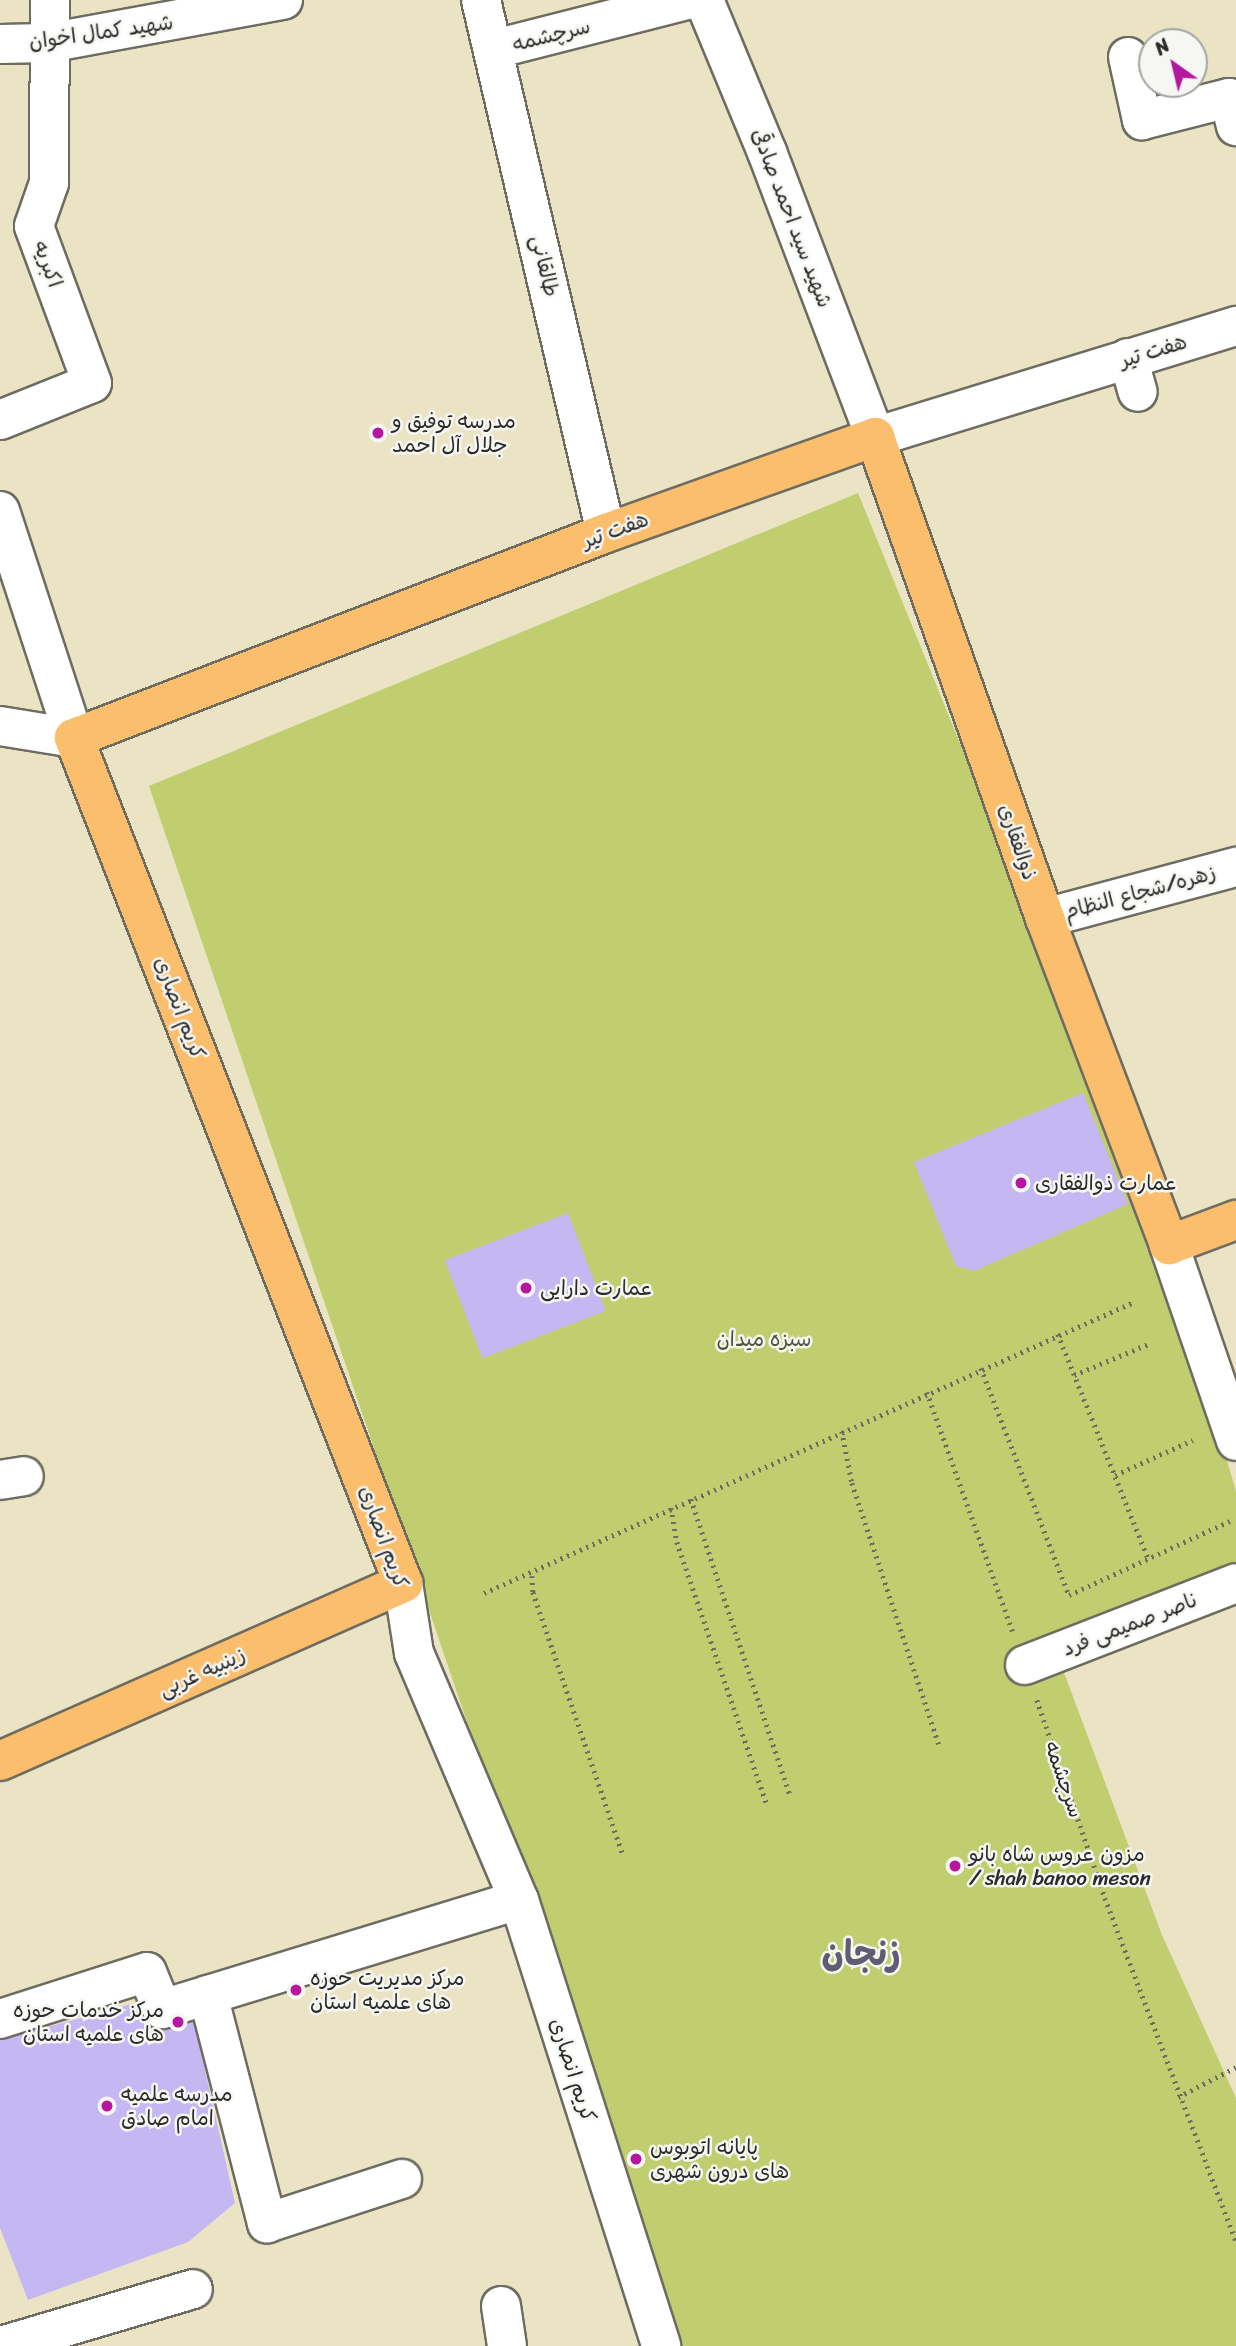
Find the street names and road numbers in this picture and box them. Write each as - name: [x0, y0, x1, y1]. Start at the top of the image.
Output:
- street label: شهید کمال اخوان: [27, 9, 175, 55]
- street label: سرچشمه: [509, 13, 593, 57]
- street label: شهید سید احمد صادقی: [746, 125, 838, 311]
- street label: طالقانی: [526, 233, 564, 299]
- street label: اکبریه: [28, 237, 68, 291]
- street label: هفت تیر: [1116, 329, 1190, 373]
- street label: هفت تیر: [578, 506, 652, 554]
- street label: ذوالفقاری: [993, 801, 1043, 883]
- street label: زهره/شجاع النظام: [1061, 860, 1219, 924]
- street label: کریم انصاری: [149, 953, 211, 1063]
- street label: کریم انصاری: [354, 1482, 414, 1592]
- street label: ناصر صمیمی فرد: [1059, 1587, 1201, 1661]
- street label: زینبیه غربی: [155, 1642, 249, 1702]
- street label: سرچشمه: [1039, 1737, 1089, 1821]
- street label: کریم انصاری: [544, 2015, 602, 2125]

